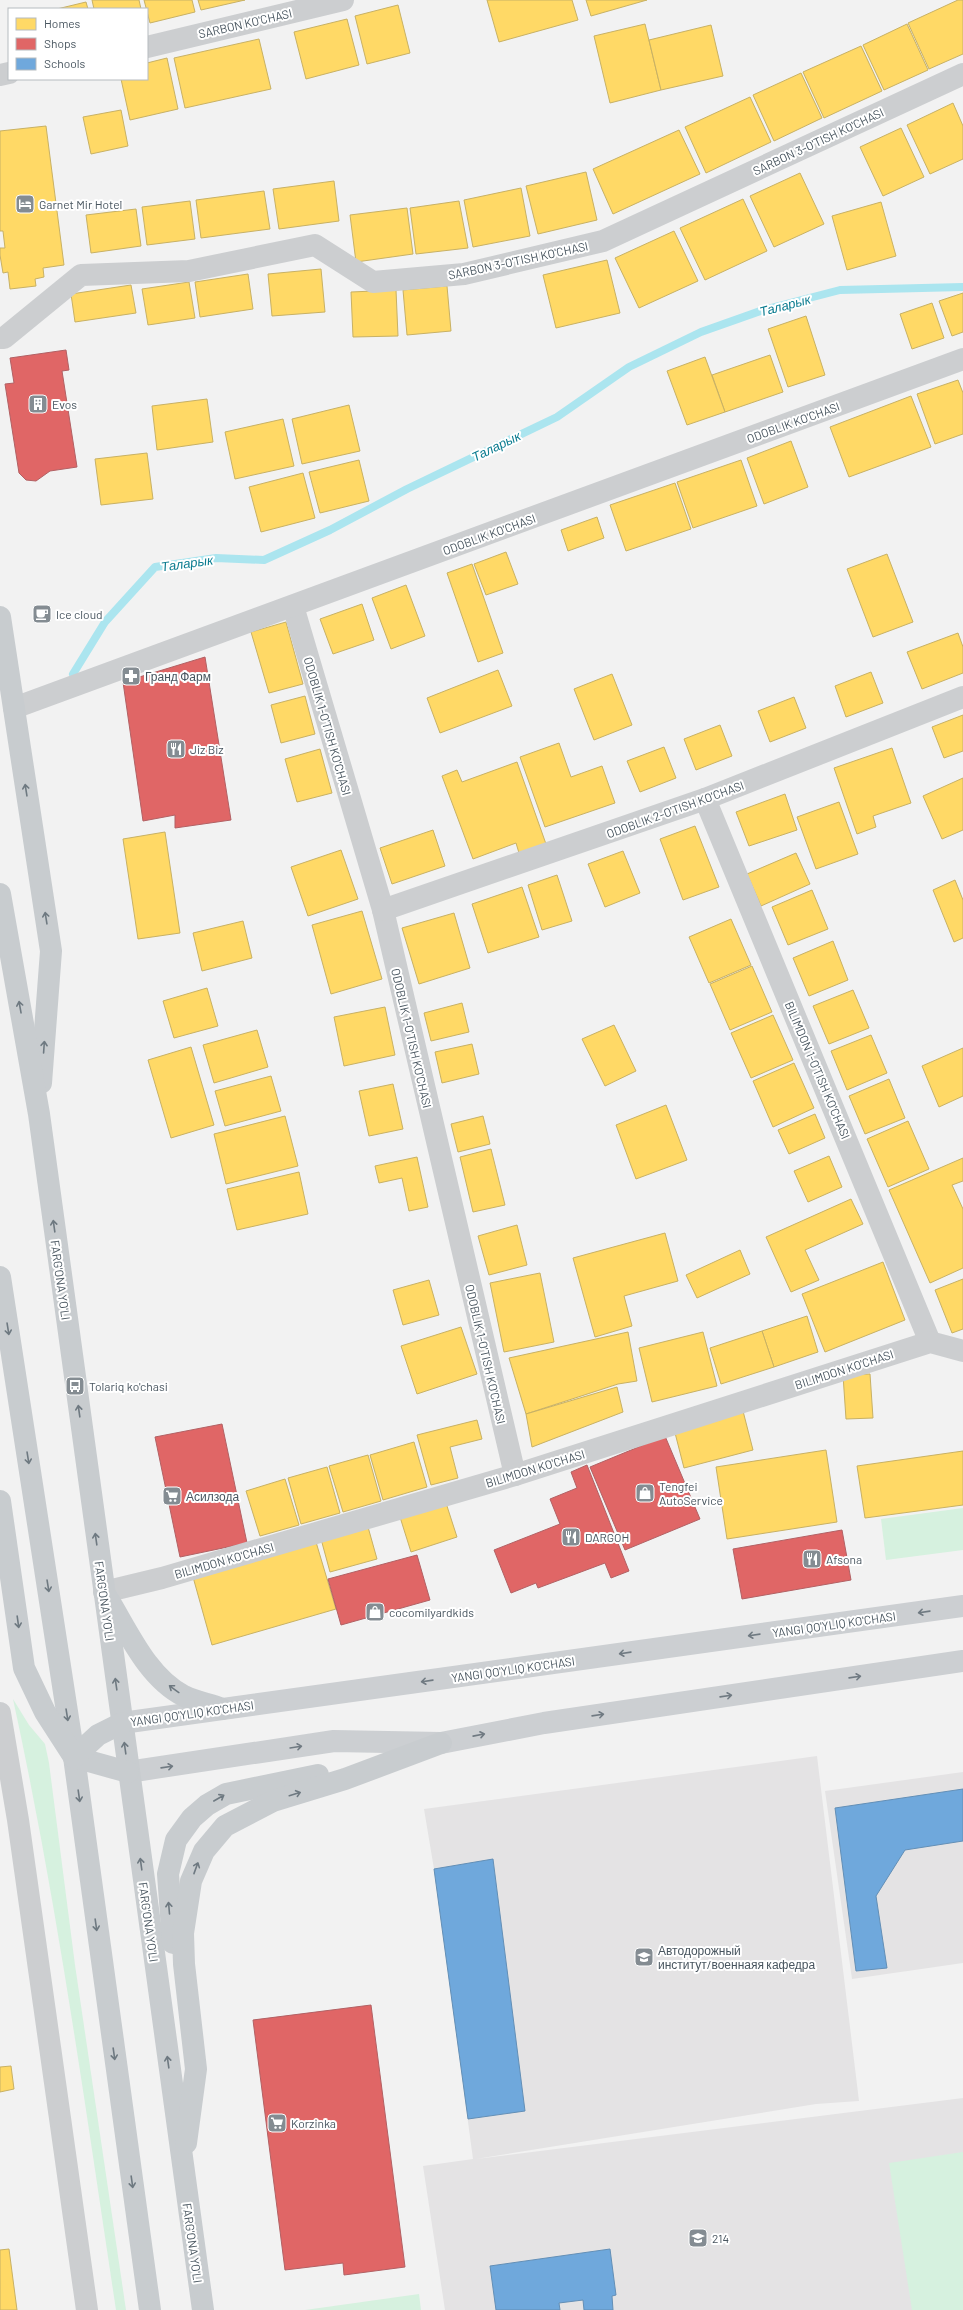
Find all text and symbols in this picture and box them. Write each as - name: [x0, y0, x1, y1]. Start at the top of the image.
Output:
- street label: SARBON KO'CHASI: [197, 5, 293, 41]
- legend: [8, 8, 148, 80]
- text: Homes: [44, 16, 81, 30]
- text: Shops: [44, 36, 77, 50]
- text: Schools: [44, 56, 85, 70]
- street label: SARBON 3-O'TISH KO'CHASI: [750, 105, 886, 177]
- hotel icon: Garnet Mir Hotel: [14, 193, 36, 215]
- place label: Garnet Mir Hotel: [39, 197, 122, 211]
- street label: SARBON 3-O'TISH KO'CHASI: [447, 238, 589, 282]
- water label: Таларык: [758, 290, 813, 319]
- building icon: Evos: [27, 393, 49, 415]
- place label: Evos: [52, 397, 77, 411]
- street label: ODOBLIK KO'CHASI: [745, 399, 841, 445]
- water label: Таларык: [469, 427, 524, 465]
- street label: ODOBLIK KO'CHASI: [441, 511, 537, 557]
- water label: Таларык: [160, 551, 215, 575]
- cafe icon: Ice cloud: [31, 603, 53, 625]
- place label: Ice cloud: [56, 607, 103, 621]
- street label: ODOBLIK 1-O'TISH KO'CHASI: [302, 655, 354, 797]
- pharmacy icon: Гранд Фарм: [120, 665, 142, 687]
- place label: Гранд Фарм: [145, 669, 211, 684]
- restaurant icon: Jiz Biz: [165, 738, 187, 760]
- place label: Jiz Biz: [190, 742, 224, 756]
- street label: ODOBLIK 2-O'TISH KO'CHASI: [604, 778, 746, 840]
- one-way arrow: [22, 783, 30, 796]
- one-way arrow: [42, 912, 50, 925]
- street label: ODOBLIK 1-O'TISH KO'CHASI: [389, 967, 435, 1109]
- street label: BILIMDON 1-O'TISH KO'CHASI: [783, 999, 853, 1141]
- one-way arrow: [16, 1001, 24, 1014]
- one-way arrow: [40, 1041, 47, 1054]
- one-way arrow: [50, 1220, 58, 1233]
- street label: FARG'ONA YO'LI: [48, 1239, 74, 1321]
- street label: ODOBLIK 1-O'TISH KO'CHASI: [463, 1283, 509, 1425]
- one-way arrow: [4, 1322, 12, 1335]
- street label: BILIMDON KO'CHASI: [793, 1346, 895, 1392]
- bus stop icon: Tolariq ko'chasi: [64, 1375, 86, 1397]
- place label: Tolariq ko'chasi: [89, 1379, 168, 1393]
- one-way arrow: [75, 1405, 83, 1418]
- street label: BILIMDON KO'CHASI: [484, 1446, 586, 1490]
- one-way arrow: [24, 1451, 32, 1464]
- place label: Tengfei AutoService: [659, 1479, 723, 1507]
- shop icon: Tengfei AutoService: [634, 1482, 656, 1504]
- supermarket icon: Асилзода: [161, 1485, 183, 1507]
- place label: Асилзода: [186, 1489, 239, 1504]
- restaurant icon: DARGOH: [560, 1526, 582, 1548]
- place label: DARGOH: [585, 1530, 629, 1544]
- one-way arrow: [92, 1533, 100, 1546]
- street label: BILIMDON KO'CHASI: [173, 1539, 275, 1581]
- restaurant icon: Afsona: [801, 1548, 823, 1570]
- place label: Afsona: [826, 1552, 862, 1566]
- street label: FARG'ONA YO'LI: [92, 1560, 118, 1642]
- one-way arrow: [44, 1579, 52, 1592]
- shop icon: cocomilyardkids: [364, 1601, 386, 1623]
- place label: cocomilyardkids: [389, 1605, 474, 1619]
- street label: YANGI QO'YLIQ KO'CHASI: [771, 1608, 897, 1640]
- one-way arrow: [918, 1608, 931, 1616]
- one-way arrow: [14, 1615, 22, 1628]
- one-way arrow: [748, 1631, 761, 1639]
- one-way arrow: [619, 1649, 632, 1657]
- street label: YANGI QO'YLIQ KO'CHASI: [450, 1653, 576, 1685]
- one-way arrow: [848, 1673, 861, 1681]
- one-way arrow: [421, 1677, 434, 1685]
- one-way arrow: [112, 1678, 120, 1691]
- one-way arrow: [168, 1685, 179, 1693]
- one-way arrow: [720, 1692, 733, 1700]
- street label: YANGI QO'YLIQ KO'CHASI: [129, 1697, 255, 1729]
- one-way arrow: [64, 1708, 72, 1721]
- one-way arrow: [591, 1711, 604, 1719]
- one-way arrow: [473, 1731, 486, 1739]
- one-way arrow: [121, 1742, 129, 1755]
- one-way arrow: [289, 1743, 302, 1751]
- one-way arrow: [160, 1763, 173, 1771]
- one-way arrow: [75, 1789, 83, 1802]
- one-way arrow: [289, 1790, 302, 1797]
- one-way arrow: [213, 1793, 225, 1801]
- one-way arrow: [137, 1858, 145, 1871]
- one-way arrow: [192, 1863, 200, 1875]
- street label: FARG'ONA YO'LI: [136, 1881, 162, 1963]
- one-way arrow: [166, 1902, 173, 1915]
- one-way arrow: [92, 1918, 100, 1931]
- place label: Автодорожный институт/военнаяя кафедра: [658, 1943, 816, 1972]
- school or university icon: Автодорожный институт/военнаяя кафедра: [633, 1946, 655, 1968]
- one-way arrow: [110, 2047, 118, 2060]
- one-way arrow: [164, 2056, 172, 2069]
- supermarket icon: Korzinka: [266, 2112, 288, 2134]
- place label: Korzinka: [291, 2116, 336, 2130]
- one-way arrow: [128, 2175, 136, 2188]
- street label: FARG'ONA YO'LI: [180, 2202, 206, 2284]
- school or university icon: 214: [687, 2227, 709, 2249]
- place label: 214: [712, 2231, 729, 2245]

